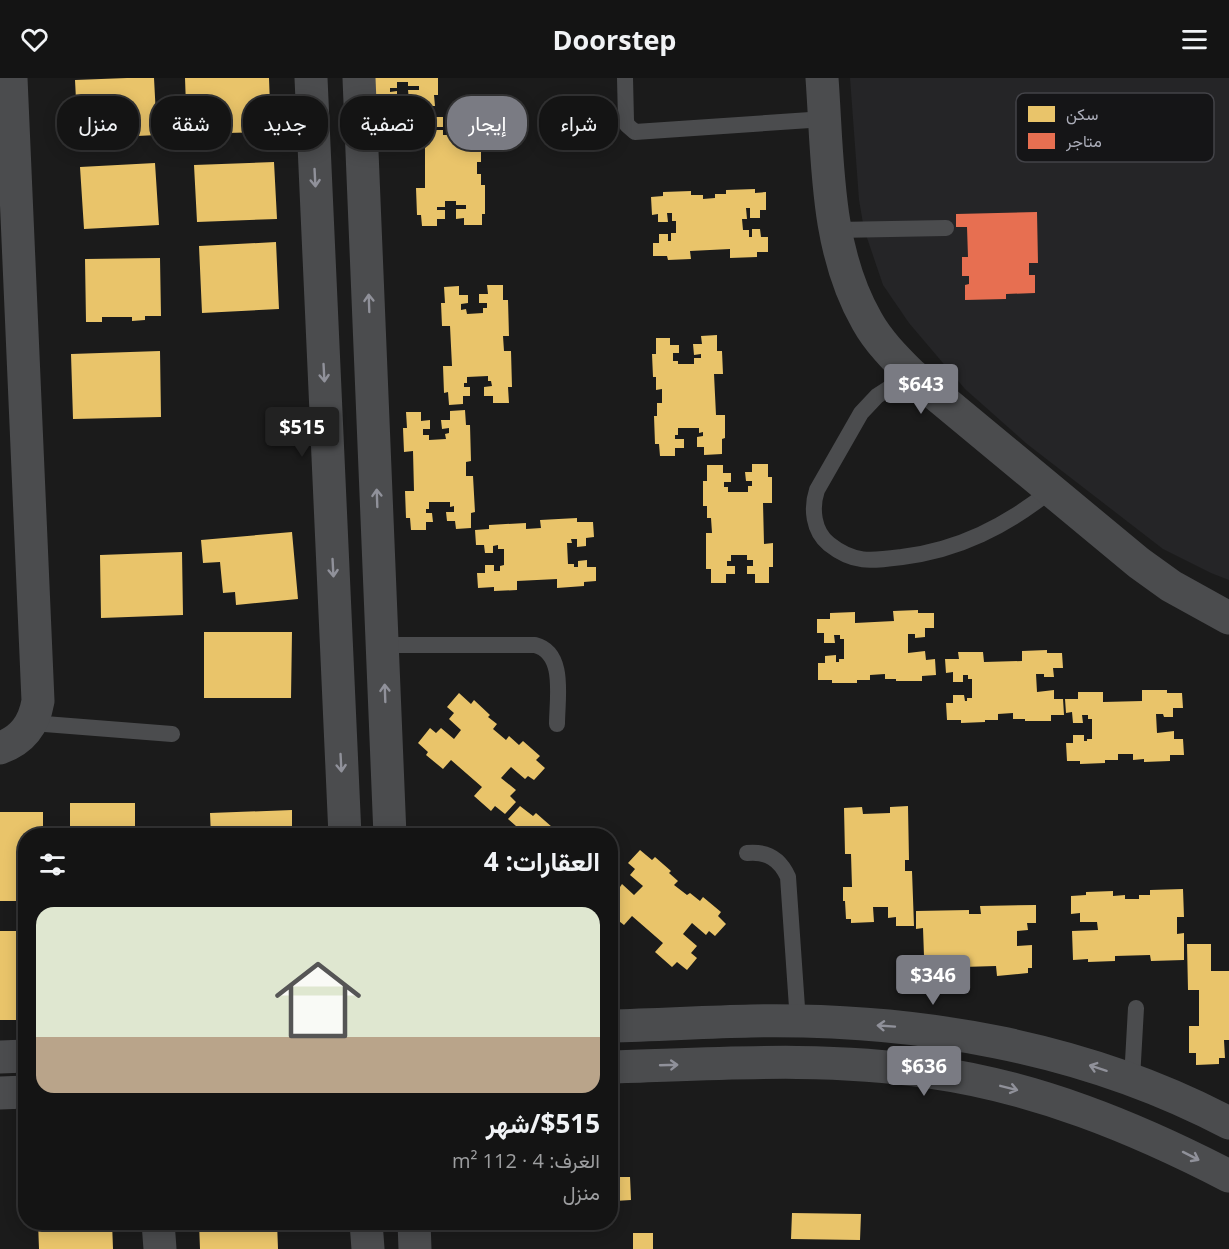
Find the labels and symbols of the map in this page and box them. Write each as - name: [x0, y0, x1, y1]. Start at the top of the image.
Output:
- legend: [1016, 93, 1214, 162]
- text: سكن: [1066, 103, 1098, 125]
- text: متاجر: [1065, 130, 1102, 152]
- one-way arrow: [310, 168, 321, 188]
- one-way arrow: [363, 294, 374, 314]
- one-way arrow: [318, 363, 329, 383]
- pin: $643: [885, 364, 957, 415]
- pin: $515: [266, 407, 338, 458]
- one-way arrow: [371, 489, 382, 509]
- one-way arrow: [327, 558, 338, 577]
- one-way arrow: [380, 684, 391, 704]
- one-way arrow: [336, 752, 347, 772]
- pin: $346: [897, 955, 969, 1006]
- one-way arrow: [877, 1021, 897, 1032]
- pin: $636: [888, 1046, 960, 1097]
- one-way arrow: [658, 1060, 678, 1071]
- one-way arrow: [1089, 1062, 1108, 1073]
- one-way arrow: [999, 1082, 1018, 1094]
- one-way arrow: [1182, 1150, 1199, 1162]

